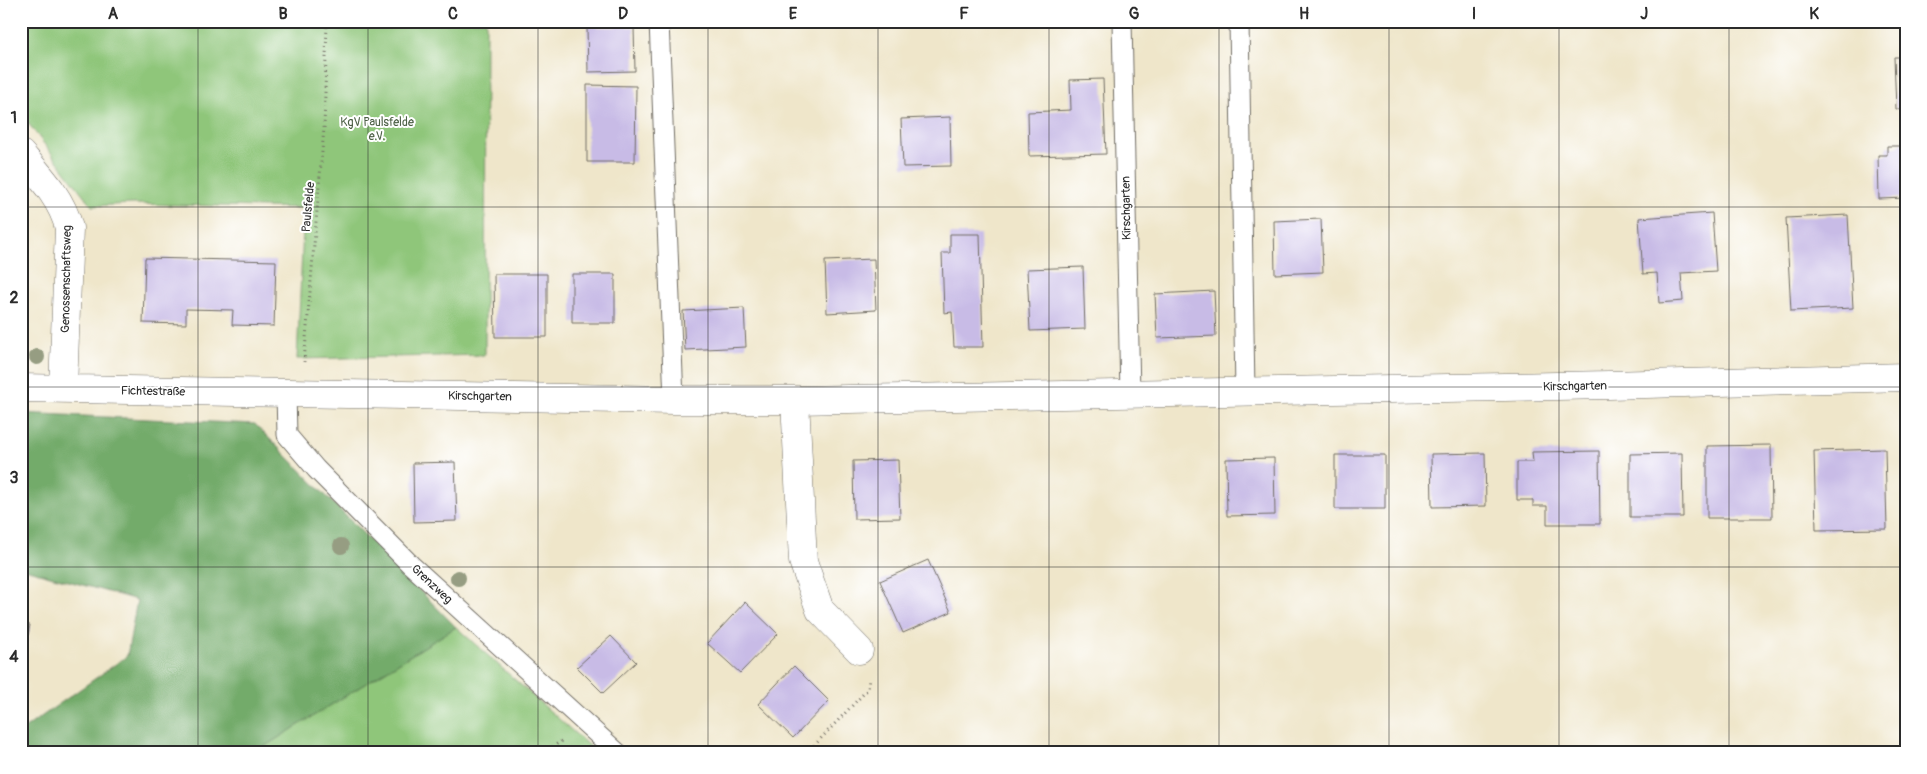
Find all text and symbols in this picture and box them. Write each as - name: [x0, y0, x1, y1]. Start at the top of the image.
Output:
- text: A: [108, 4, 119, 24]
- text: B: [278, 4, 288, 24]
- text: C: [448, 4, 458, 24]
- text: D: [618, 4, 628, 24]
- text: E: [789, 4, 798, 24]
- text: F: [959, 4, 969, 24]
- text: G: [1129, 4, 1140, 24]
- text: H: [1299, 4, 1309, 24]
- text: I: [1472, 4, 1476, 24]
- text: J: [1640, 4, 1648, 24]
- text: K: [1809, 4, 1819, 24]
- text: 1: [11, 108, 17, 128]
- park label: KgV Paulsfelde e.V.: [340, 115, 414, 144]
- street label: Kirschgarten: [1118, 176, 1135, 240]
- street label: Paulsfelde: [299, 181, 318, 233]
- street label: Genossenschaftsweg: [58, 225, 75, 333]
- text: 2: [10, 288, 19, 308]
- street label: Kirschgarten: [1543, 378, 1607, 395]
- street label: Fichtestraße: [121, 383, 185, 400]
- street label: Kirschgarten: [448, 388, 512, 405]
- text: 3: [10, 468, 19, 488]
- street label: Grenzweg: [408, 562, 455, 607]
- text: 4: [9, 647, 19, 667]

